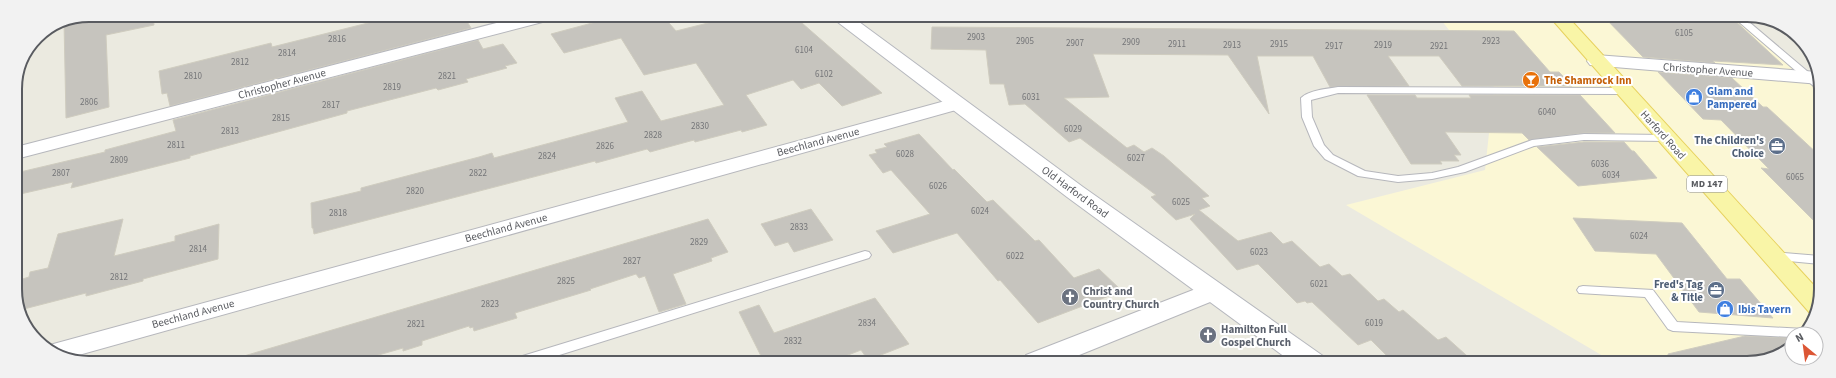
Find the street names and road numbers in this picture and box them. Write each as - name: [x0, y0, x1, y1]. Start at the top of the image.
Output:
- street label: Christopher Avenue: [1663, 59, 1754, 81]
- street label: Christopher Avenue: [237, 65, 328, 103]
- street label: Harford Road: [1637, 107, 1689, 163]
- street label: Beechland Avenue: [775, 124, 861, 160]
- street label: Old Harford Road: [1038, 163, 1112, 221]
- road number: MD 147: [1687, 176, 1727, 192]
- street label: Beechland Avenue: [463, 210, 549, 246]
- street label: Beechland Avenue: [150, 296, 236, 332]

